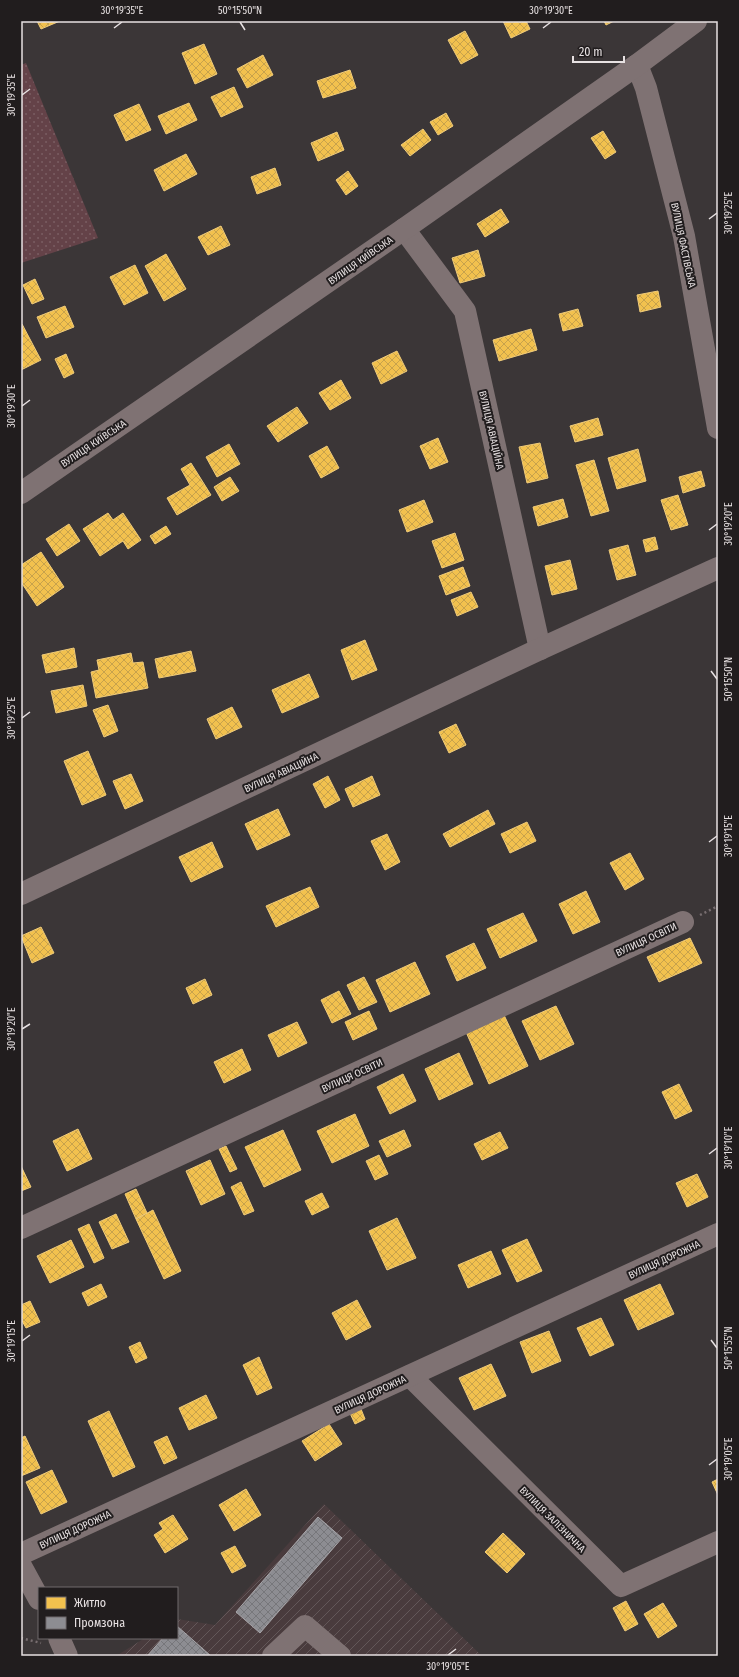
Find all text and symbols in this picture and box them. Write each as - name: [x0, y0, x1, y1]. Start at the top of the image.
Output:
- text: 30°19'35"E: [101, 5, 144, 17]
- text: 50°15'50"N: [218, 5, 262, 17]
- text: 30°19'30"E: [529, 5, 573, 17]
- scale bar: [573, 38, 624, 64]
- text: 20 m: [579, 45, 603, 59]
- text: 30°19'35"E: [6, 73, 18, 116]
- text: 30°19'25"E: [723, 192, 735, 234]
- street label: ВУЛИЦЯ ФАСТІВСЬКА: [668, 202, 698, 290]
- street label: ВУЛИЦЯ КИЇВСЬКА: [325, 233, 396, 288]
- text: 30°19'30"E: [6, 384, 18, 428]
- street label: ВУЛИЦЯ АВІАЦІЙНА: [476, 390, 507, 471]
- street label: ВУЛИЦЯ КИЇВСЬКА: [58, 416, 129, 470]
- text: 30°19'20"E: [723, 502, 735, 546]
- text: 50°15'50"N: [723, 657, 735, 701]
- text: 30°19'25"E: [6, 697, 18, 739]
- street label: ВУЛИЦЯ АВІАЦІЙНА: [242, 749, 321, 795]
- text: 30°19'15"E: [723, 815, 735, 857]
- street label: ВУЛИЦЯ ОСВІТИ: [614, 921, 679, 959]
- text: 30°19'20"E: [6, 1007, 18, 1051]
- street label: ВУЛИЦЯ ОСВІТИ: [320, 1057, 385, 1095]
- text: 30°19'10"E: [723, 1126, 735, 1169]
- street label: ВУЛИЦЯ ДОРОЖНА: [627, 1238, 703, 1282]
- text: 30°19'15"E: [6, 1320, 18, 1362]
- text: 50°15'55"N: [723, 1326, 735, 1370]
- street label: ВУЛИЦЯ ДОРОЖНА: [333, 1373, 409, 1417]
- text: 30°19'05"E: [723, 1437, 735, 1481]
- street label: ВУЛИЦЯ ЗАЛІЗНИЧНА: [517, 1484, 588, 1556]
- street label: ВУЛИЦЯ ДОРОЖНА: [38, 1508, 114, 1552]
- legend: [38, 1587, 178, 1639]
- text: Житло: [74, 1596, 106, 1610]
- text: Промзона: [74, 1616, 125, 1630]
- text: 30°19'05"E: [426, 1661, 470, 1673]

